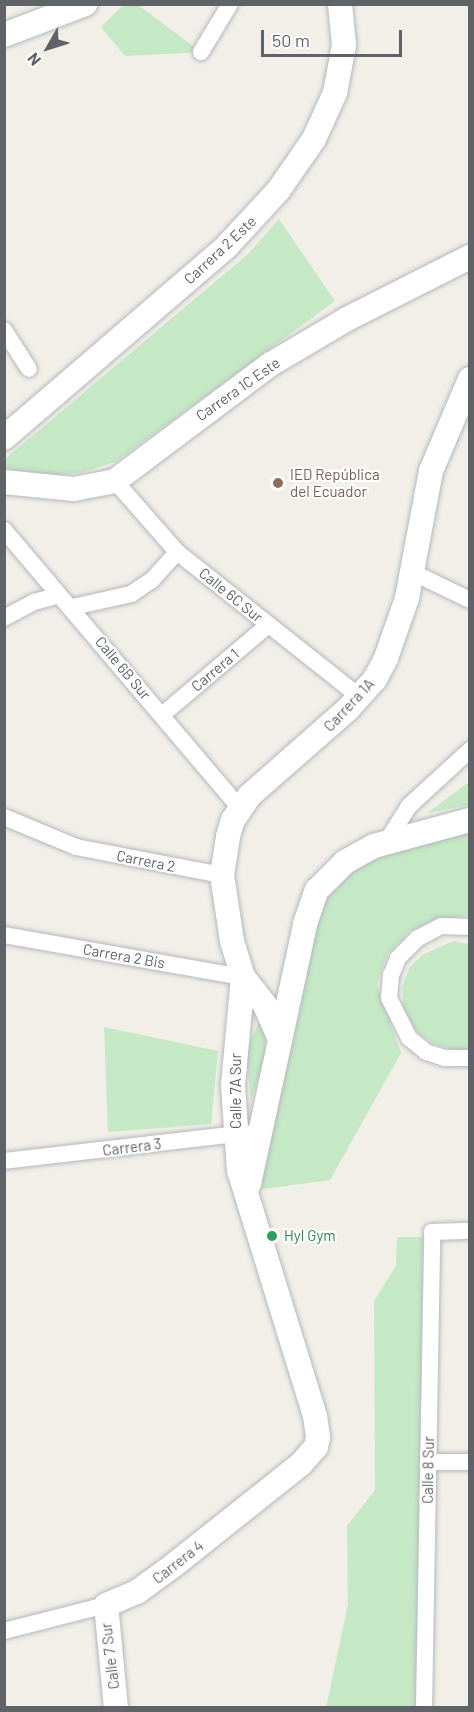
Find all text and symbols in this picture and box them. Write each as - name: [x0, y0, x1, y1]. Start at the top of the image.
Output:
- north arrow: [18, 18, 78, 78]
- scale bar: [264, 18, 405, 56]
- text: 50 m: [272, 29, 310, 51]
- text: N: [23, 50, 44, 70]
- street label: Carrera 2 Este: [180, 212, 260, 288]
- street label: Carrera 1C Este: [193, 353, 283, 425]
- place label: IED República del Ecuador: [290, 465, 380, 500]
- marker: IED República del Ecuador: [271, 476, 285, 490]
- street label: Calle 6C Sur: [196, 564, 266, 626]
- street label: Calle 6B Sur: [91, 633, 155, 703]
- street label: Carrera 1: [187, 645, 243, 695]
- street label: Carrera 1A: [320, 675, 378, 735]
- street label: Carrera 2: [115, 846, 177, 876]
- street label: Carrera 2 Bis: [82, 940, 166, 972]
- street label: Calle 7A Sur: [227, 1053, 245, 1129]
- street label: Carrera 3: [101, 1134, 163, 1160]
- place label: Hyl Gym: [284, 1227, 336, 1245]
- marker: Hyl Gym: [265, 1229, 279, 1243]
- street label: Calle 8 Sur: [418, 1436, 438, 1504]
- street label: Carrera 4: [149, 1536, 207, 1588]
- street label: Calle 7 Sur: [97, 1622, 123, 1690]

